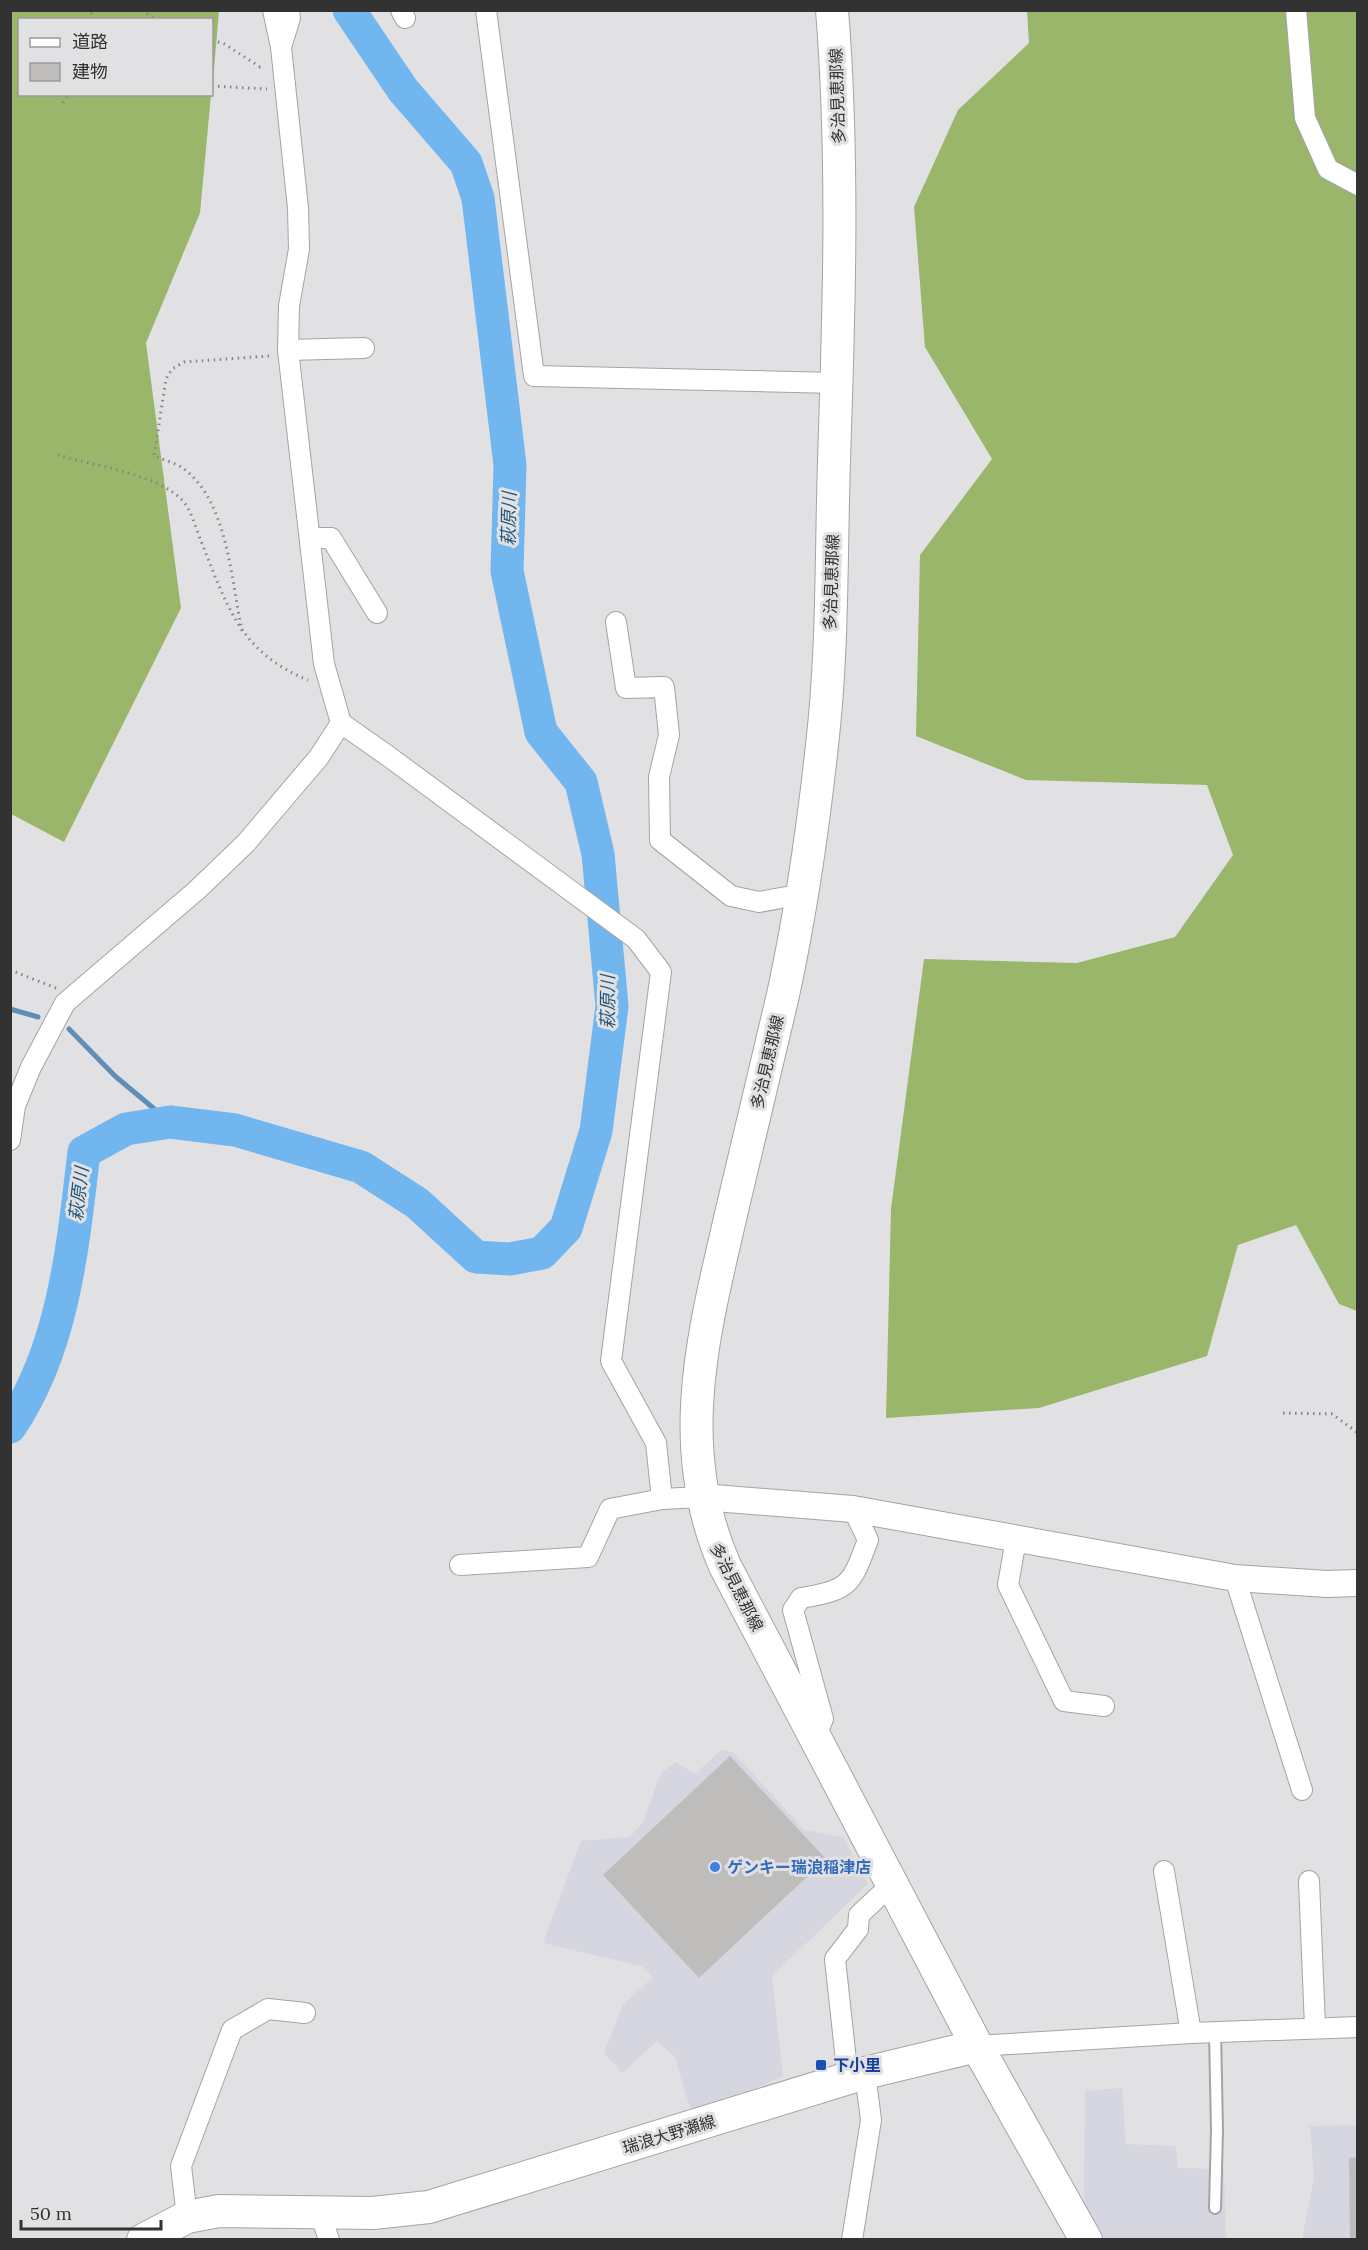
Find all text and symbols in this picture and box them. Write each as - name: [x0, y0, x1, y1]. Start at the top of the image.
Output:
- legend: [18, 18, 213, 96]
- text: 道路: [72, 30, 108, 53]
- street label: 多治見恵那線: [825, 48, 849, 144]
- text: 建物: [72, 60, 108, 83]
- water label: 萩原川: [497, 490, 521, 546]
- street label: 多治見恵那線: [819, 534, 843, 630]
- water label: 萩原川: [596, 973, 619, 1029]
- street label: 多治見恵那線: [746, 1013, 788, 1111]
- water label: 萩原川: [64, 1164, 93, 1222]
- street label: 多治見恵那線: [706, 1540, 768, 1634]
- place label: ゲンキー瑞浪稲津店: [727, 1857, 871, 1877]
- marker: ゲンキー瑞浪稲津店: [708, 1860, 722, 1874]
- place label: 下小里: [833, 2055, 881, 2075]
- marker: 下小里: [814, 2058, 828, 2072]
- street label: 瑞浪大野瀬線: [620, 2110, 718, 2158]
- scale bar: [21, 2193, 160, 2231]
- text: 50 m: [30, 2202, 72, 2225]

